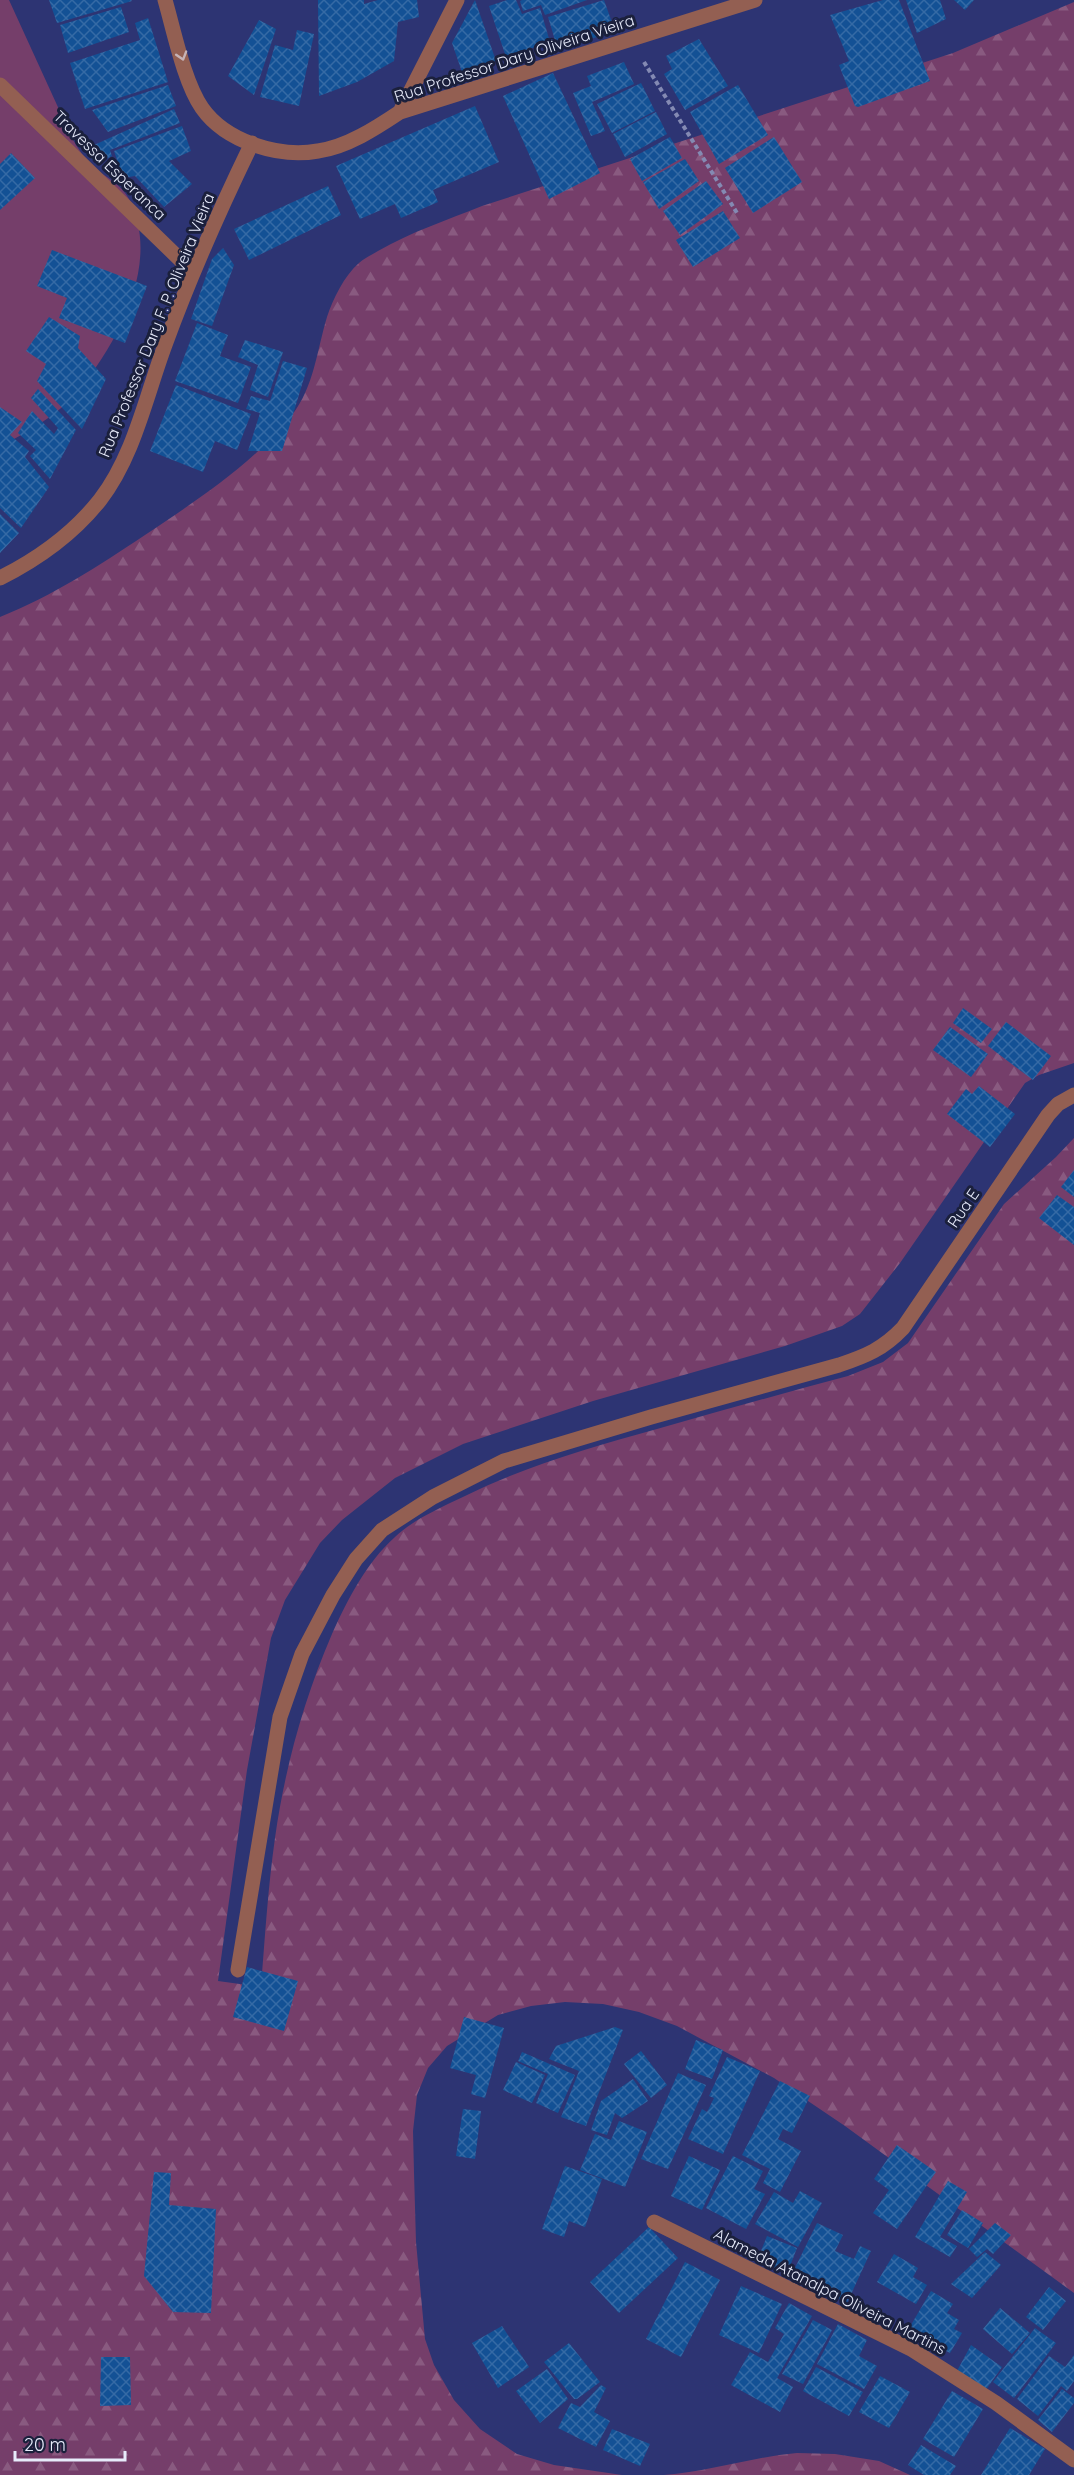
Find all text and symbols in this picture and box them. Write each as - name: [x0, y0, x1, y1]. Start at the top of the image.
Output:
- street label: Rua Professor Dary Oliveira Vieira: [391, 10, 637, 106]
- one-way arrow: [175, 50, 187, 61]
- street label: Travessa Esperanca: [49, 106, 171, 224]
- street label: Rua Professor Dary F. P. Oliveira Vieira: [94, 190, 218, 460]
- street label: Rua E: [943, 1185, 983, 1231]
- street label: Alameda Atanalpa Oliveira Martins: [711, 2224, 949, 2358]
- scale bar: [15, 2424, 124, 2462]
- text: 20 m: [24, 2433, 66, 2456]

